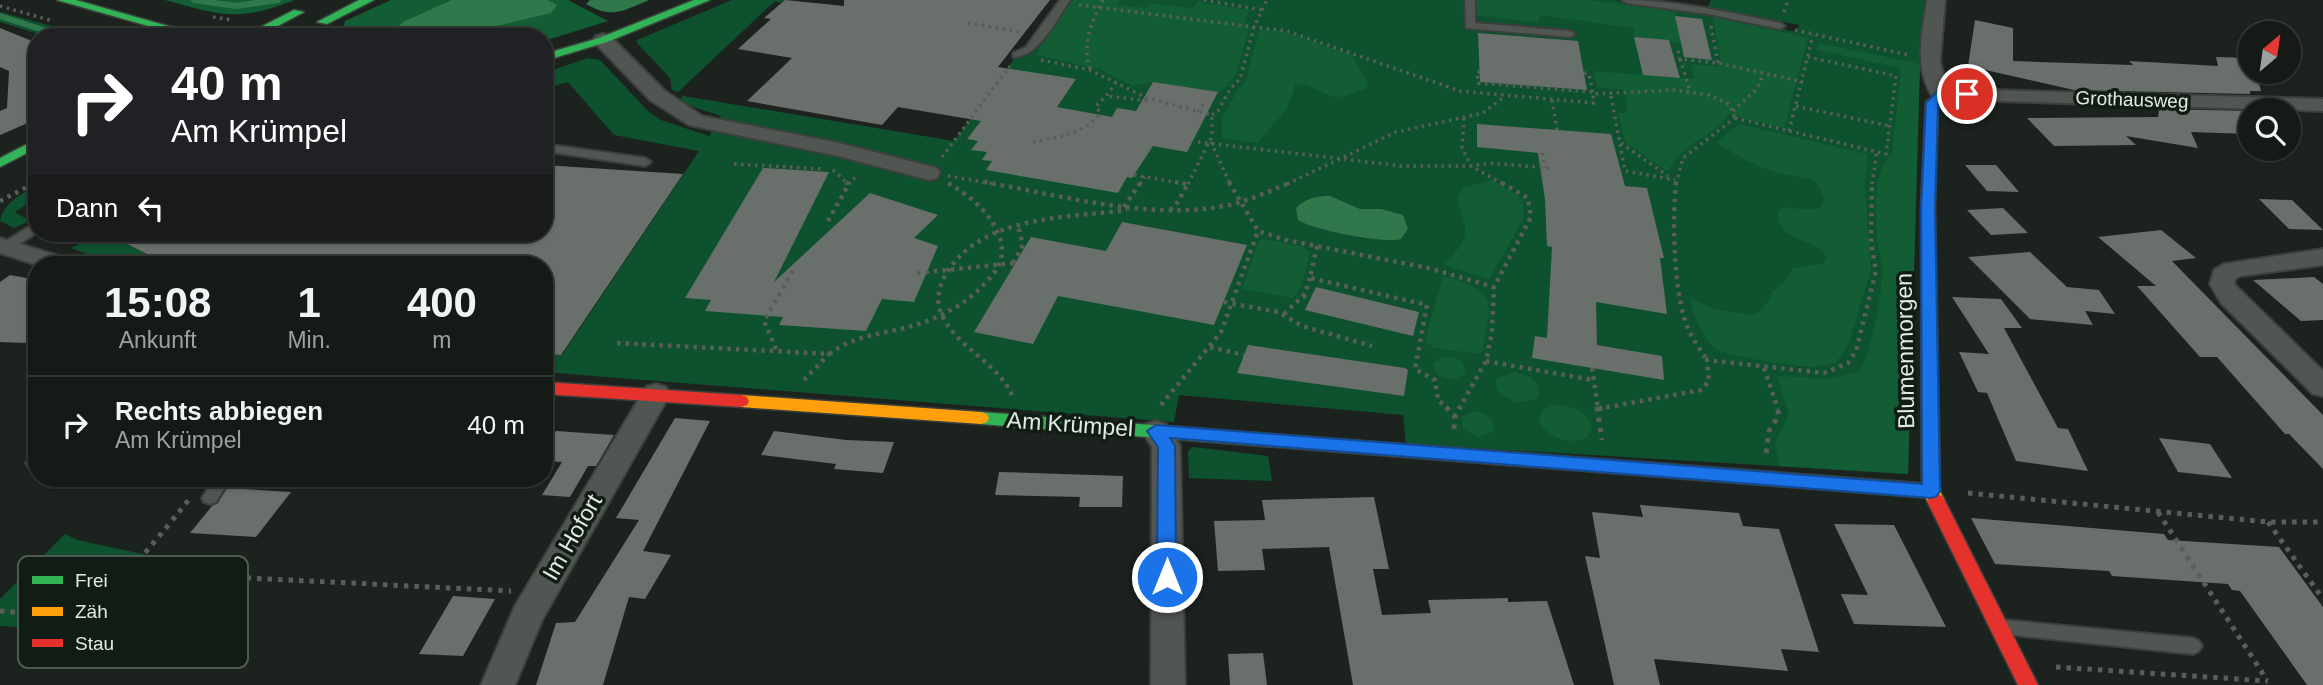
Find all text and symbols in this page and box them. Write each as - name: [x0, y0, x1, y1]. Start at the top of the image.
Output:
- north arrow: [2238, 21, 2301, 84]
- map controls: [2238, 21, 2301, 161]
- icon: right: [56, 56, 147, 147]
- text: 40 m: [171, 56, 283, 110]
- pin: [1937, 64, 1997, 124]
- icon: arrive: [1948, 75, 1986, 113]
- street label: Grothausweg: [2075, 87, 2189, 112]
- button: search: [2238, 98, 2301, 161]
- text: Am Krümpel: [171, 113, 347, 149]
- icon: left: [132, 189, 170, 227]
- text: Dann: [56, 193, 118, 223]
- street label: Blumenmorgen: [1891, 273, 1919, 429]
- text: 15:08: [104, 279, 211, 326]
- text: 1: [297, 279, 321, 326]
- text: 400: [407, 279, 477, 326]
- text: Ankunft: [119, 327, 197, 353]
- text: Min.: [287, 327, 331, 353]
- text: m: [432, 327, 452, 353]
- text: Rechts abbiegen: [115, 396, 323, 426]
- icon: right: [56, 406, 94, 444]
- street label: Am Krümpel: [1006, 407, 1134, 441]
- text: 40 m: [467, 410, 525, 440]
- text: Am Krümpel: [115, 427, 242, 453]
- street label: Im Hofort: [537, 489, 607, 584]
- position arrow: [1130, 540, 1204, 614]
- legend: [18, 556, 248, 668]
- text: Frei: [75, 570, 108, 591]
- text: Zäh: [75, 601, 108, 622]
- text: Stau: [75, 633, 114, 654]

